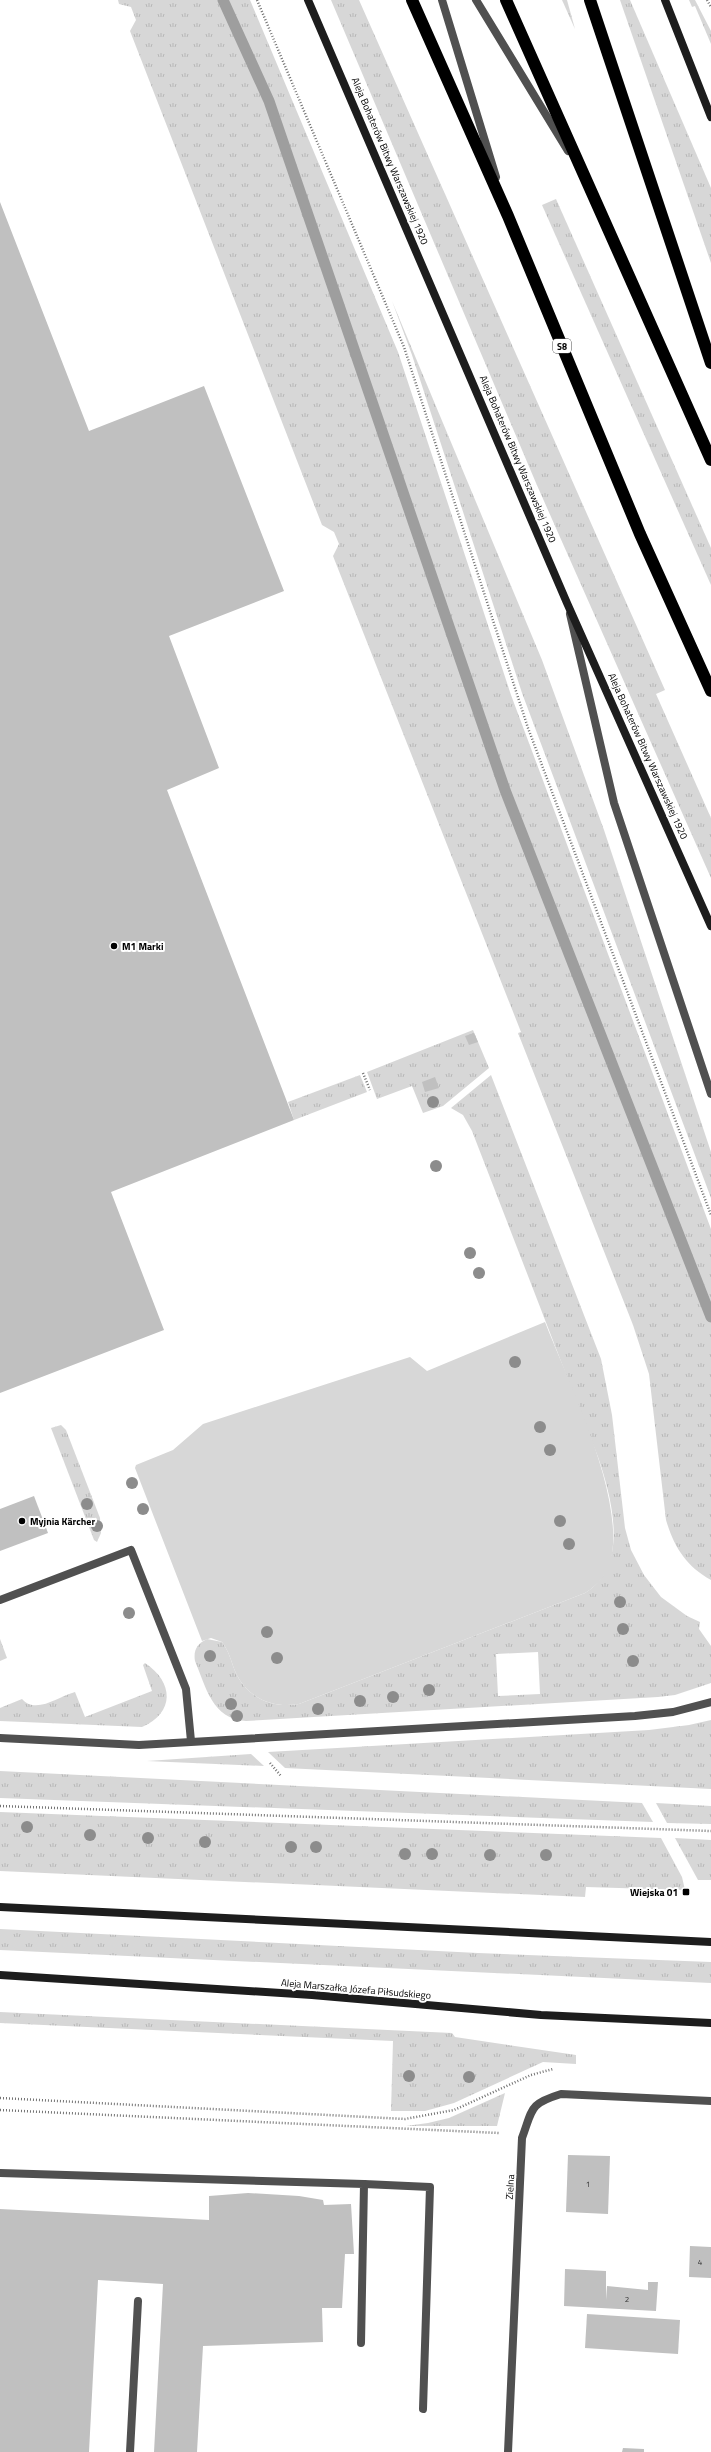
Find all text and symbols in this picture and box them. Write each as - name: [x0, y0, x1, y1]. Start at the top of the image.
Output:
- street label: Aleja Bohaterów Bitwy Warszawskiej 1920: [348, 75, 432, 247]
- road number: S8: [553, 339, 571, 353]
- street label: Aleja Bohaterów Bitwy Warszawskiej 1920: [476, 373, 560, 545]
- street label: Aleja Bohaterów Bitwy Warszawskiej 1920: [604, 671, 692, 842]
- place label: M1 Marki: [122, 939, 164, 954]
- marker: M1 Marki: [109, 941, 119, 951]
- place label: Myjnia Kärcher: [30, 1514, 95, 1529]
- marker: Myjnia Kärcher: [17, 1516, 27, 1526]
- place label: Wiejska 01: [630, 1885, 678, 1900]
- marker: Wiejska 01: [681, 1887, 691, 1897]
- street label: Aleja Marszałka Józefa Piłsudskiego: [280, 1975, 432, 2003]
- street label: Zielna: [502, 2174, 518, 2200]
- house number: 1: [586, 2178, 590, 2190]
- house number: 4: [698, 2256, 703, 2268]
- house number: 2: [625, 2293, 629, 2305]

